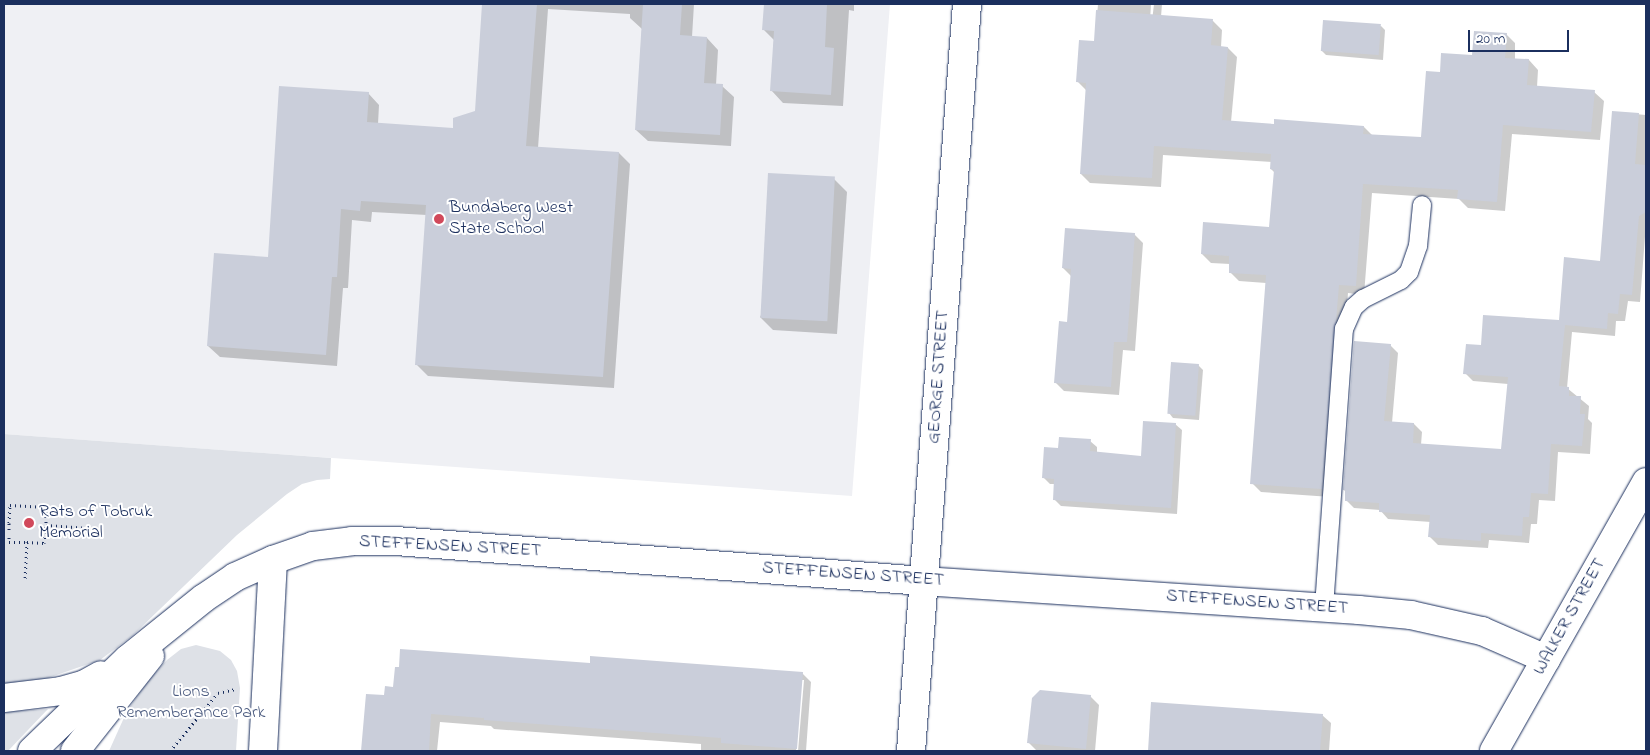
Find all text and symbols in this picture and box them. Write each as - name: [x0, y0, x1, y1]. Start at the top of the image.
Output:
- scale bar: [1470, 20, 1571, 52]
- text: 20 m: [1476, 28, 1505, 50]
- place label: Bundaberg West State School: [449, 198, 573, 240]
- marker: Bundaberg West State School: [433, 213, 445, 225]
- street label: GEORGE STREET: [924, 310, 954, 444]
- place label: Rats of Tobruk Memorial: [39, 502, 152, 544]
- marker: Rats of Tobruk Memorial: [23, 517, 35, 529]
- street label: STEFFENSEN STREET: [358, 531, 542, 563]
- street label: WALKER STREET: [1529, 555, 1611, 679]
- street label: STEFFENSEN STREET: [761, 558, 945, 592]
- street label: STEFFENSEN STREET: [1165, 586, 1349, 620]
- park label: Lions Rememberance Park: [117, 682, 265, 724]

